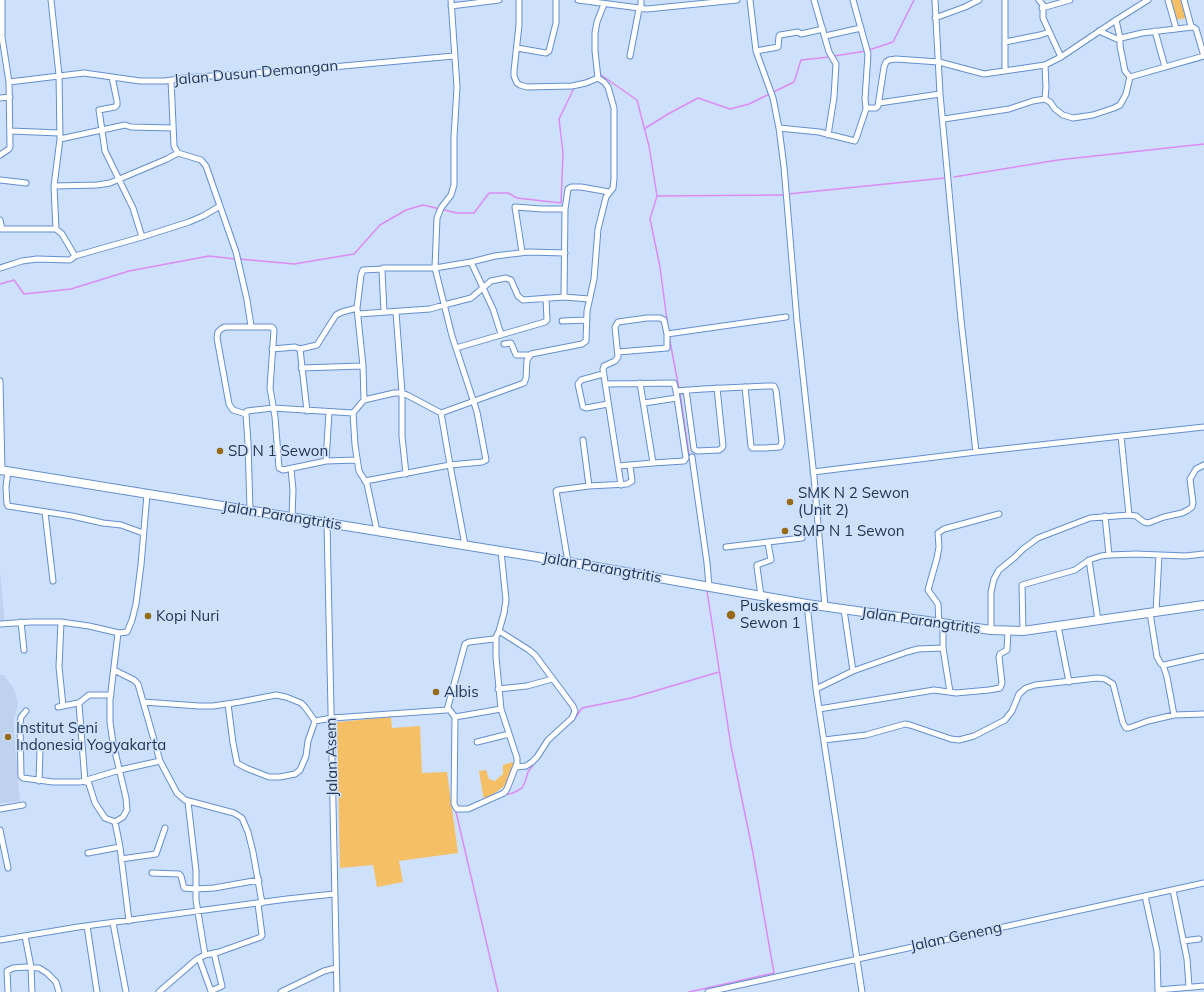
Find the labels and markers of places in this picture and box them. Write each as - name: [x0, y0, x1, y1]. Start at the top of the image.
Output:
- place label: SD N 1 Sewon: [228, 442, 328, 460]
- marker: SD N 1 Sewon: [215, 446, 225, 456]
- place label: SMK N 2 Sewon (Unit 2): [798, 484, 909, 519]
- marker: SMK N 2 Sewon (Unit 2): [785, 497, 795, 507]
- place label: SMP N 1 Sewon: [793, 522, 905, 540]
- marker: SMP N 1 Sewon: [780, 526, 790, 536]
- place label: Puskesmas Sewon 1: [740, 597, 819, 632]
- place label: Kopi Nuri: [156, 607, 219, 625]
- marker: Puskesmas Sewon 1: [725, 609, 737, 621]
- marker: Kopi Nuri: [143, 611, 153, 621]
- place label: Albis: [444, 683, 479, 701]
- marker: Albis: [431, 687, 441, 697]
- place label: Institut Seni Indonesia Yogyakarta: [16, 719, 166, 754]
- marker: Institut Seni Indonesia Yogyakarta: [3, 732, 13, 742]

